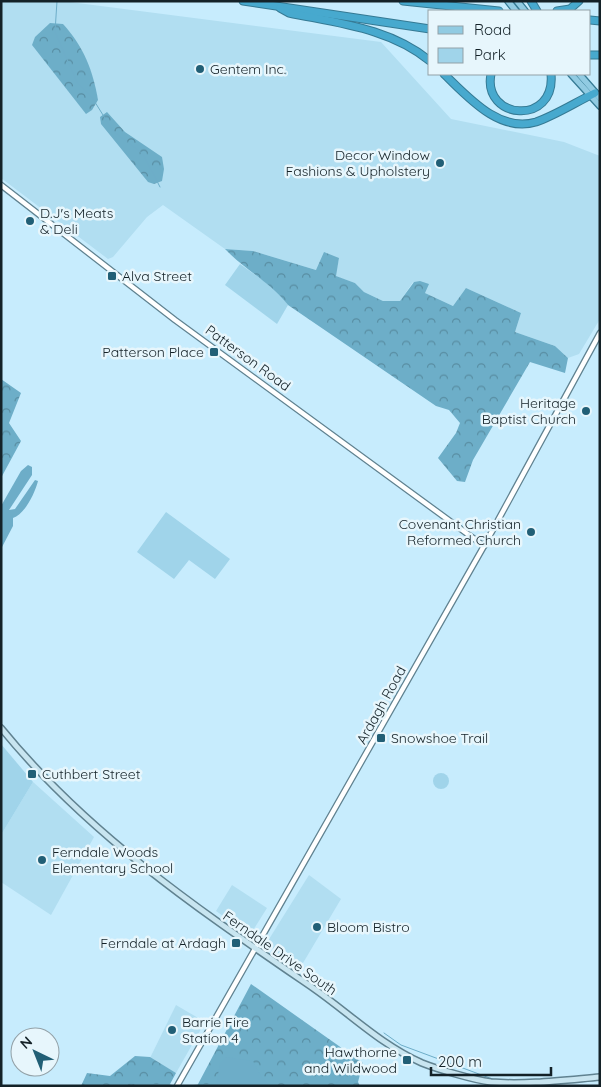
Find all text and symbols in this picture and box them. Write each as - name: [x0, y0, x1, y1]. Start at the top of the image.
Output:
- legend: [428, 10, 591, 75]
- text: Road: [474, 20, 511, 39]
- text: Park: [474, 45, 506, 64]
- place label: Gentem Inc.: [210, 60, 286, 78]
- marker: Gentem Inc.: [194, 63, 206, 75]
- place label: Decor Window Fashions & Upholstery: [286, 146, 430, 180]
- marker: Decor Window Fashions & Upholstery: [434, 157, 446, 169]
- place label: D.J's Meats & Deli: [40, 204, 113, 238]
- marker: D.J's Meats & Deli: [24, 215, 36, 227]
- place label: Alva Street: [122, 267, 192, 285]
- marker: Alva Street: [106, 270, 118, 282]
- street label: Patterson Road: [202, 321, 294, 395]
- place label: Patterson Place: [102, 343, 204, 361]
- marker: Patterson Place: [208, 346, 220, 358]
- place label: Heritage Baptist Church: [482, 394, 576, 428]
- marker: Heritage Baptist Church: [580, 405, 592, 417]
- place label: Covenant Christian Reformed Church: [399, 515, 521, 549]
- marker: Covenant Christian Reformed Church: [525, 526, 537, 538]
- street label: Ardagh Road: [352, 663, 410, 747]
- place label: Snowshoe Trail: [391, 729, 488, 747]
- marker: Snowshoe Trail: [375, 732, 387, 744]
- place label: Cuthbert Street: [42, 765, 141, 783]
- marker: Cuthbert Street: [26, 768, 38, 780]
- place label: Ferndale Woods Elementary School: [52, 843, 173, 877]
- marker: Ferndale Woods Elementary School: [36, 854, 48, 866]
- street label: Ferndale Drive South: [219, 907, 341, 999]
- place label: Bloom Bistro: [327, 918, 410, 936]
- marker: Bloom Bistro: [311, 921, 323, 933]
- place label: Ferndale at Ardagh: [100, 934, 226, 952]
- marker: Ferndale at Ardagh: [230, 937, 242, 949]
- place label: Barrie Fire Station 4: [182, 1013, 249, 1047]
- marker: Barrie Fire Station 4: [166, 1024, 178, 1036]
- north arrow: [10, 1027, 60, 1077]
- text: N: [16, 1032, 36, 1053]
- place label: Hawthorne and Wildwood: [304, 1043, 397, 1077]
- scale bar: [431, 1044, 551, 1076]
- text: 200 m: [438, 1052, 482, 1071]
- marker: Hawthorne and Wildwood: [401, 1054, 413, 1066]

